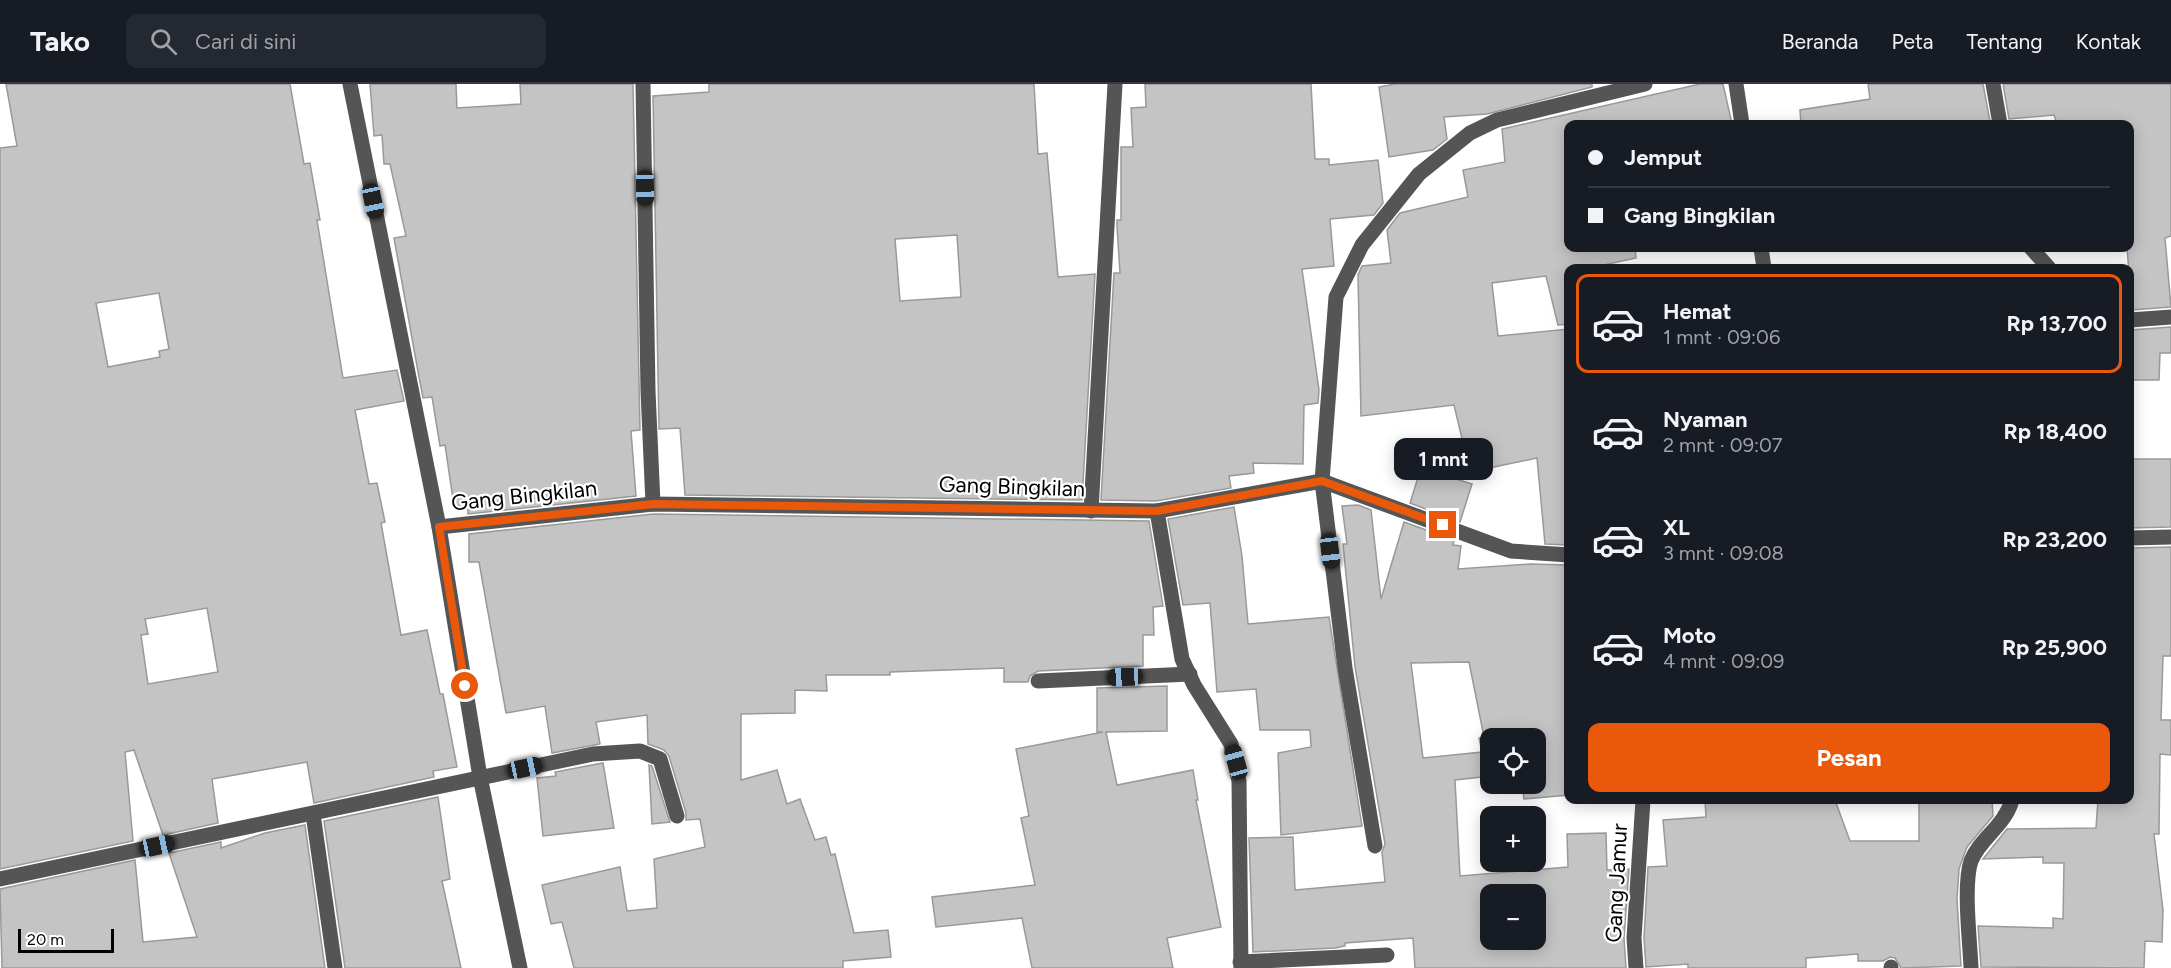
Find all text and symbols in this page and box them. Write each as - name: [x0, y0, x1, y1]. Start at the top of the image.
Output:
- search box: [126, 14, 546, 68]
- text: Tako: [30, 24, 90, 58]
- icon: search: [147, 25, 180, 58]
- text: Cari di sini: [195, 28, 296, 55]
- text: Beranda: [1782, 29, 1859, 54]
- text: Peta: [1892, 29, 1934, 54]
- text: Tentang: [1967, 29, 2043, 54]
- text: Kontak: [2076, 29, 2141, 54]
- text: Jemput: [1624, 144, 1702, 171]
- car: [636, 170, 654, 206]
- car: [360, 182, 386, 220]
- text: Gang Bingkilan: [1624, 202, 1775, 229]
- icon: car: [1591, 297, 1645, 351]
- text: Hemat: [1663, 298, 1731, 325]
- text: Rp 13,700: [2006, 310, 2107, 337]
- text: 1 mnt · 09:06: [1663, 325, 1780, 349]
- icon: car: [1591, 405, 1645, 459]
- text: Nyaman: [1663, 406, 1747, 433]
- text: Rp 18,400: [2004, 418, 2107, 445]
- text: 2 mnt · 09:07: [1663, 433, 1783, 457]
- callout: 1 mnt: [1394, 438, 1492, 480]
- text: 1 mnt: [1418, 447, 1469, 471]
- street label: Gang Bingkilan: [938, 470, 1086, 503]
- street label: Gang Bingkilan: [450, 474, 598, 517]
- route end: [1429, 511, 1456, 538]
- icon: car: [1591, 513, 1645, 567]
- text: XL: [1663, 514, 1690, 541]
- text: Rp 23,200: [2002, 526, 2107, 553]
- car: [1319, 532, 1341, 570]
- text: 3 mnt · 09:08: [1663, 541, 1784, 565]
- icon: car: [1591, 621, 1645, 675]
- text: Moto: [1663, 622, 1716, 649]
- text: Rp 25,900: [2002, 634, 2107, 661]
- text: 4 mnt · 09:09: [1663, 649, 1784, 673]
- car: [1107, 667, 1143, 687]
- route start: [451, 672, 478, 699]
- button: Pesan: [1588, 723, 2110, 792]
- map controls: [1480, 728, 1546, 950]
- button: locate: [1480, 728, 1546, 794]
- car: [1222, 742, 1250, 782]
- car: [506, 755, 544, 781]
- button: +: [1480, 806, 1546, 872]
- street label: Gang Jamur: [1600, 822, 1633, 943]
- car: [138, 833, 176, 859]
- button: −: [1480, 884, 1546, 950]
- scale bar: [18, 926, 114, 954]
- text: 20 m: [27, 930, 64, 949]

